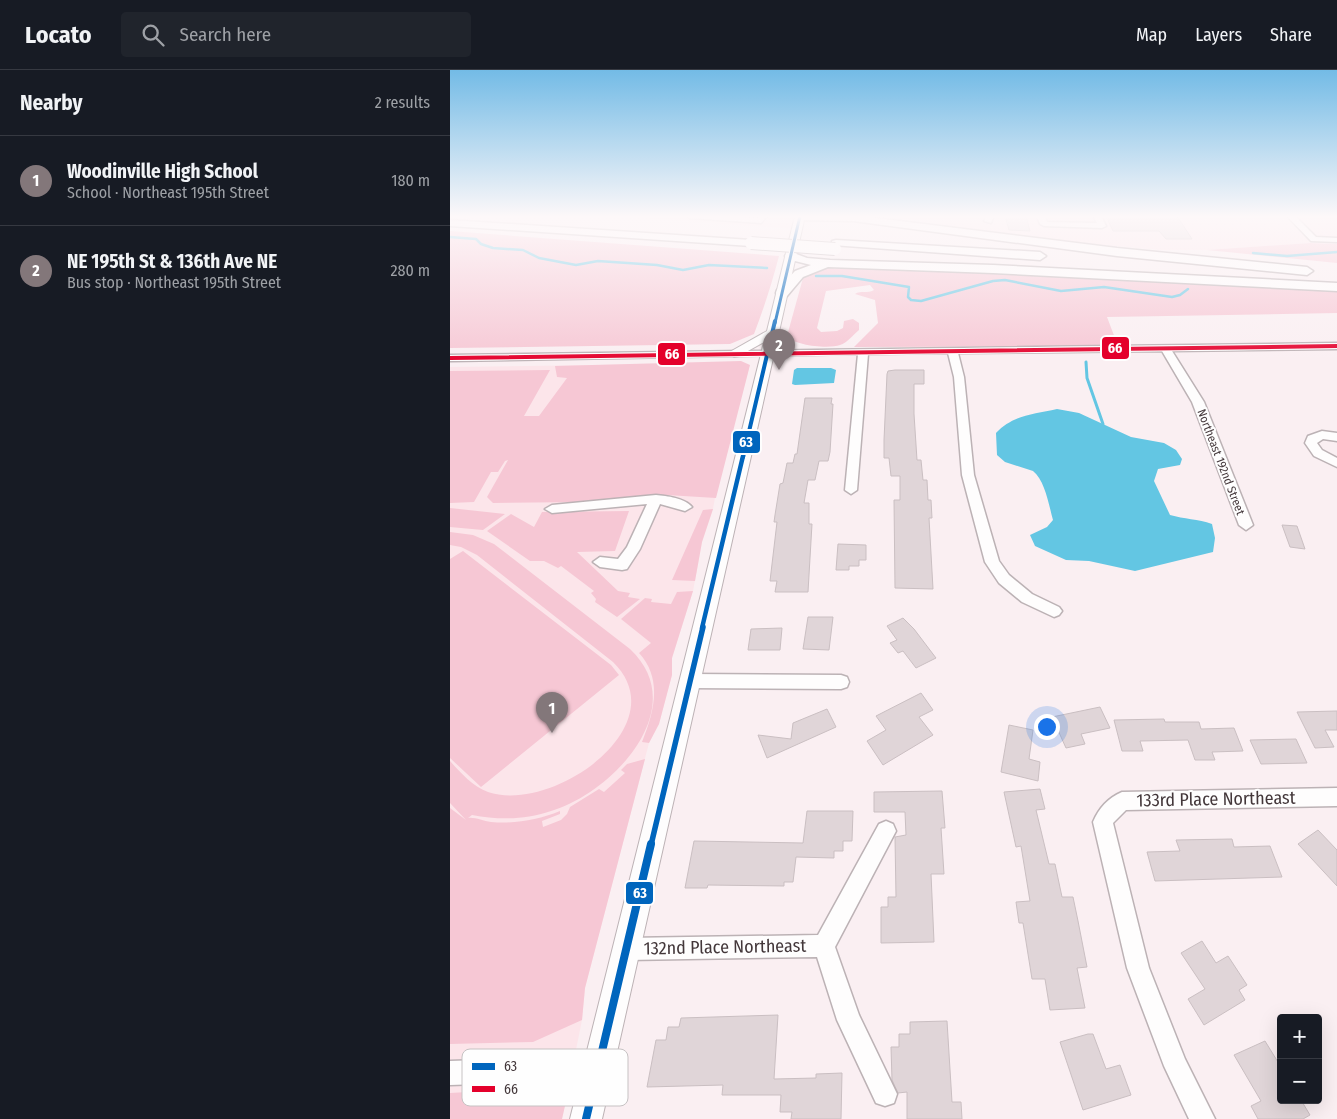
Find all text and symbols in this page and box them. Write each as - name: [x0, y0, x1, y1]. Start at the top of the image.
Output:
- search box: [121, 12, 471, 57]
- text: Locato: [25, 21, 91, 49]
- icon: search: [139, 21, 167, 49]
- text: Search here: [179, 23, 271, 46]
- text: Map: [1136, 24, 1167, 46]
- text: Layers: [1195, 24, 1242, 46]
- text: Share: [1270, 24, 1312, 46]
- text: Nearby: [20, 90, 82, 116]
- text: 2 results: [375, 93, 430, 112]
- text: Woodinville High School: [67, 160, 258, 183]
- text: 1: [33, 171, 39, 190]
- text: 180 m: [391, 171, 430, 190]
- text: School · Northeast 195th Street: [67, 183, 269, 202]
- text: NE 195th St & 136th Ave NE: [67, 250, 277, 273]
- text: 2: [32, 261, 40, 280]
- text: 280 m: [391, 261, 430, 280]
- text: Bus stop · Northeast 195th Street: [67, 273, 281, 292]
- pin: 2: [763, 329, 795, 370]
- line badge: 66: [1101, 336, 1130, 360]
- text: 66: [1108, 340, 1122, 357]
- line badge: 66: [657, 342, 686, 366]
- text: 66: [665, 346, 679, 363]
- street label: Northeast 192nd Street: [1194, 407, 1248, 517]
- line badge: 63: [732, 430, 761, 454]
- text: 63: [739, 434, 753, 451]
- pin: 1: [536, 692, 568, 733]
- your location: [1034, 714, 1060, 740]
- street label: 133rd Place Northeast: [1136, 787, 1296, 811]
- line badge: 63: [625, 881, 654, 905]
- text: 63: [633, 885, 647, 902]
- street label: 132nd Place Northeast: [644, 935, 807, 959]
- map controls: [1277, 1014, 1322, 1104]
- button: +: [1277, 1014, 1322, 1059]
- legend: [462, 1049, 628, 1106]
- text: 63: [504, 1058, 517, 1075]
- button: −: [1277, 1059, 1322, 1104]
- text: 66: [504, 1081, 518, 1098]

